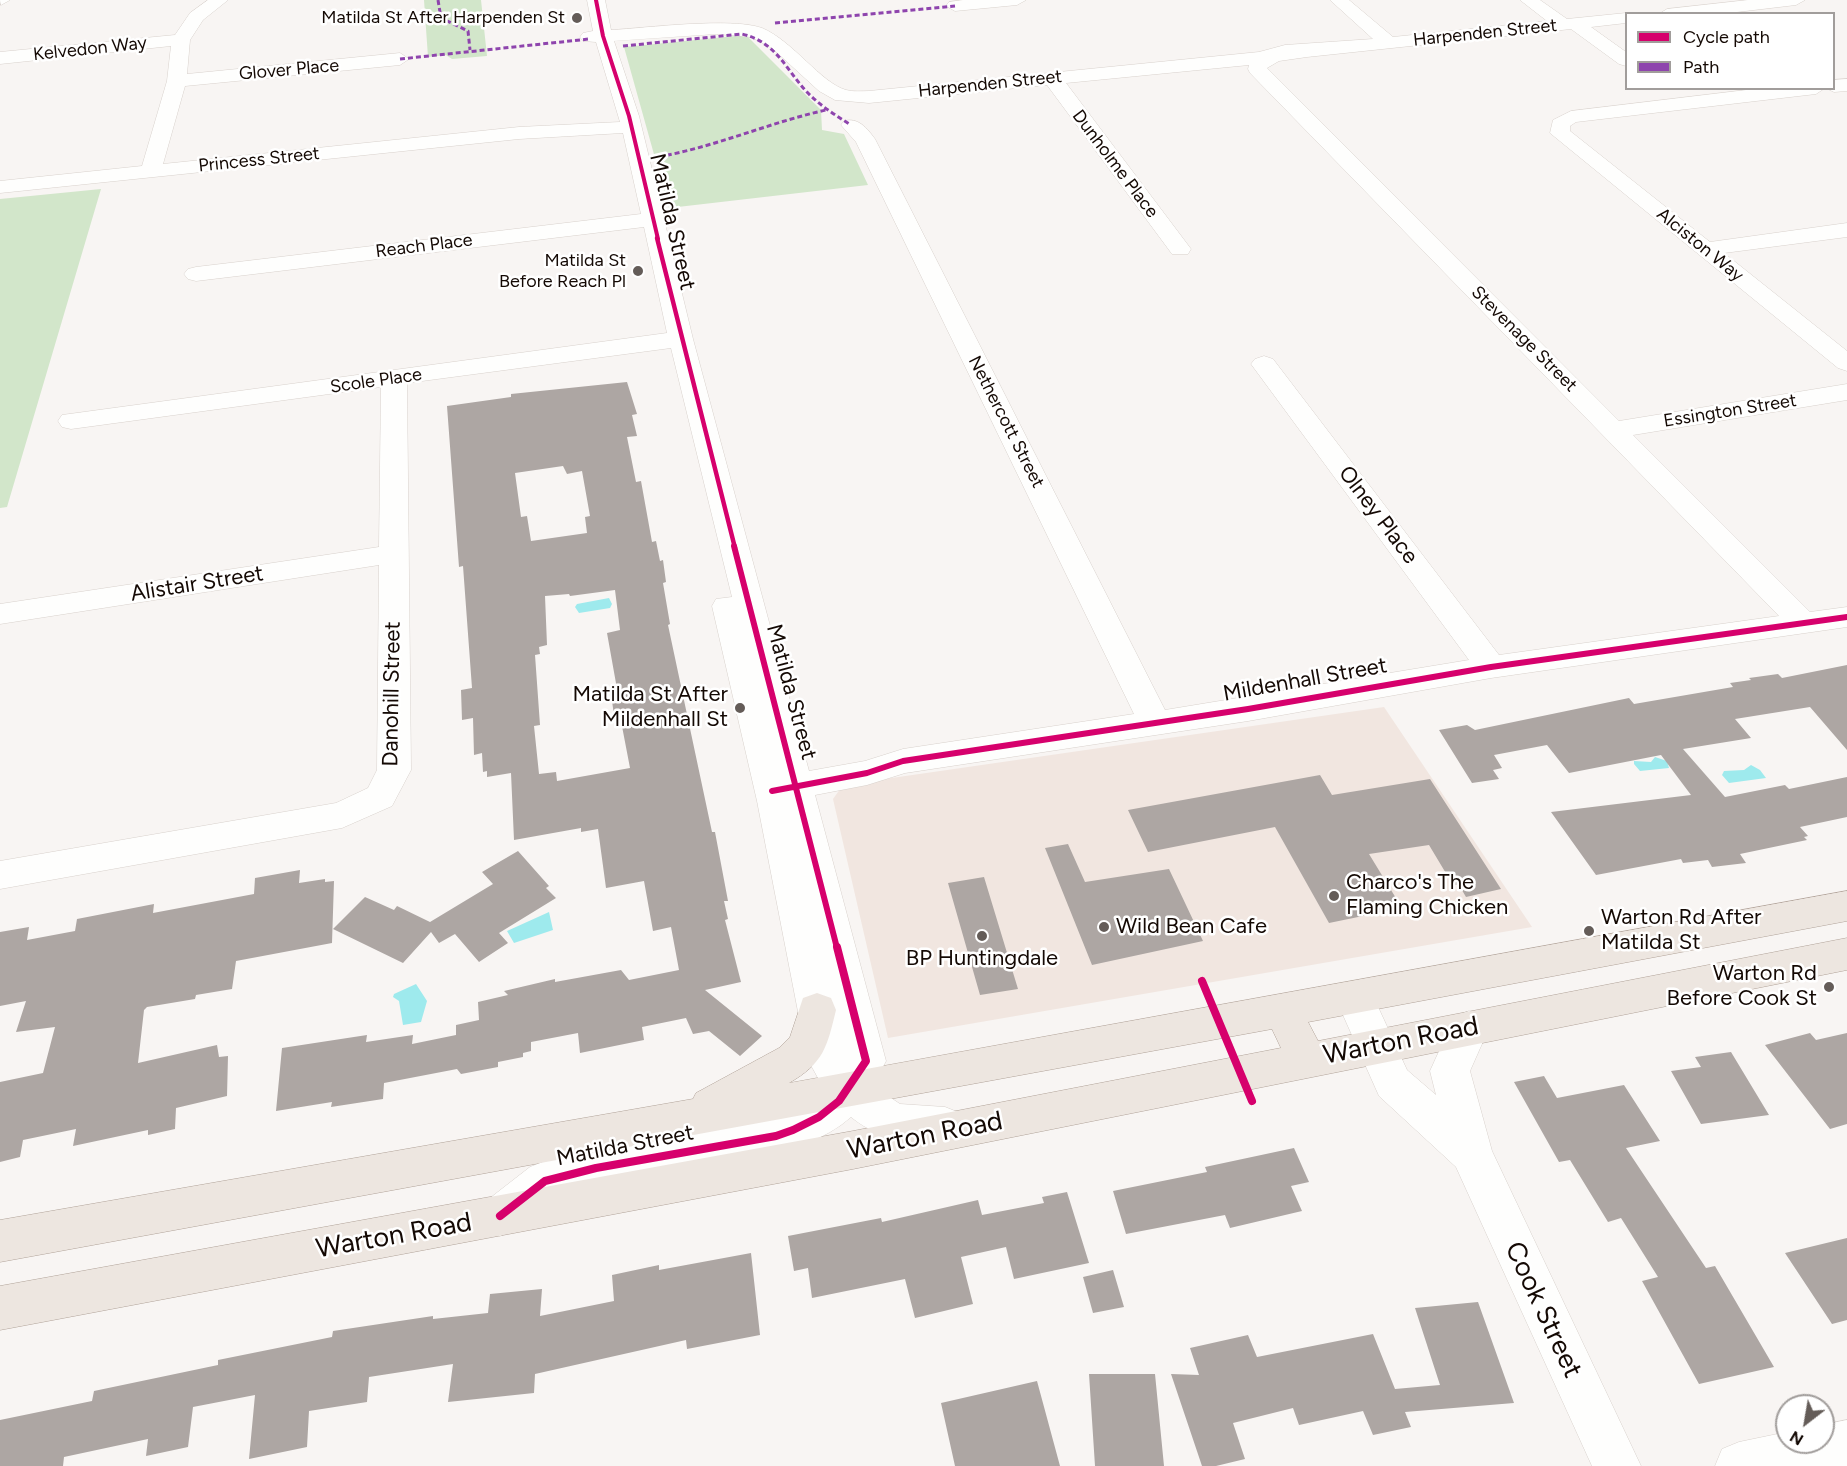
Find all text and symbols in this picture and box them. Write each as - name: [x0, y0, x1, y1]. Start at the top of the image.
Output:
- place label: Matilda St After Harpenden St: [321, 7, 565, 29]
- marker: Matilda St After Harpenden St: [570, 11, 584, 25]
- legend: [1625, 12, 1835, 90]
- street label: Harpenden Street: [1412, 15, 1558, 51]
- text: Cycle path: [1683, 26, 1770, 48]
- street label: Kelvedon Way: [32, 32, 148, 66]
- street label: Glover Place: [238, 55, 340, 85]
- text: Path: [1683, 56, 1719, 78]
- street label: Harpenden Street: [917, 66, 1063, 102]
- street label: Dunholme Place: [1067, 106, 1163, 222]
- street label: Princess Street: [197, 143, 321, 177]
- street label: Matilda Street: [643, 151, 701, 293]
- street label: Alciston Way: [1652, 204, 1748, 286]
- street label: Reach Place: [374, 229, 474, 263]
- place label: Matilda St Before Reach Pl: [499, 250, 626, 292]
- marker: Matilda St Before Reach Pl: [631, 264, 645, 278]
- street label: Stevenage Street: [1467, 282, 1581, 396]
- street label: Nethercott Street: [963, 352, 1049, 492]
- street label: Scole Place: [329, 364, 423, 398]
- street label: Essington Street: [1662, 390, 1798, 432]
- street label: Olney Place: [1333, 461, 1423, 569]
- street label: Alistair Street: [129, 560, 265, 608]
- street label: Danohill Street: [378, 621, 406, 767]
- street label: Matilda Street: [760, 621, 822, 763]
- street label: Mildenhall Street: [1221, 653, 1389, 707]
- place label: Matilda St After Mildenhall St: [572, 682, 728, 734]
- marker: Matilda St After Mildenhall St: [733, 701, 747, 715]
- place label: Charco's The Flaming Chicken: [1346, 870, 1508, 921]
- marker: Charco's The Flaming Chicken: [1327, 889, 1341, 903]
- place label: Warton Rd After Matilda St: [1601, 905, 1761, 956]
- place label: Wild Bean Cafe: [1116, 914, 1267, 940]
- marker: Wild Bean Cafe: [1097, 920, 1111, 934]
- marker: Warton Rd After Matilda St: [1582, 924, 1596, 938]
- marker: BP Huntingdale: [975, 929, 989, 943]
- place label: BP Huntingdale: [906, 946, 1058, 972]
- place label: Warton Rd Before Cook St: [1667, 961, 1817, 1012]
- marker: Warton Rd Before Cook St: [1822, 980, 1836, 994]
- street label: Warton Road: [1321, 1010, 1481, 1072]
- street label: Warton Road: [845, 1105, 1005, 1167]
- street label: Matilda Street: [554, 1120, 696, 1172]
- street label: Warton Road: [314, 1206, 474, 1266]
- street label: Cook Street: [1497, 1237, 1589, 1383]
- north arrow: [1775, 1394, 1835, 1454]
- text: N: [1786, 1427, 1807, 1449]

